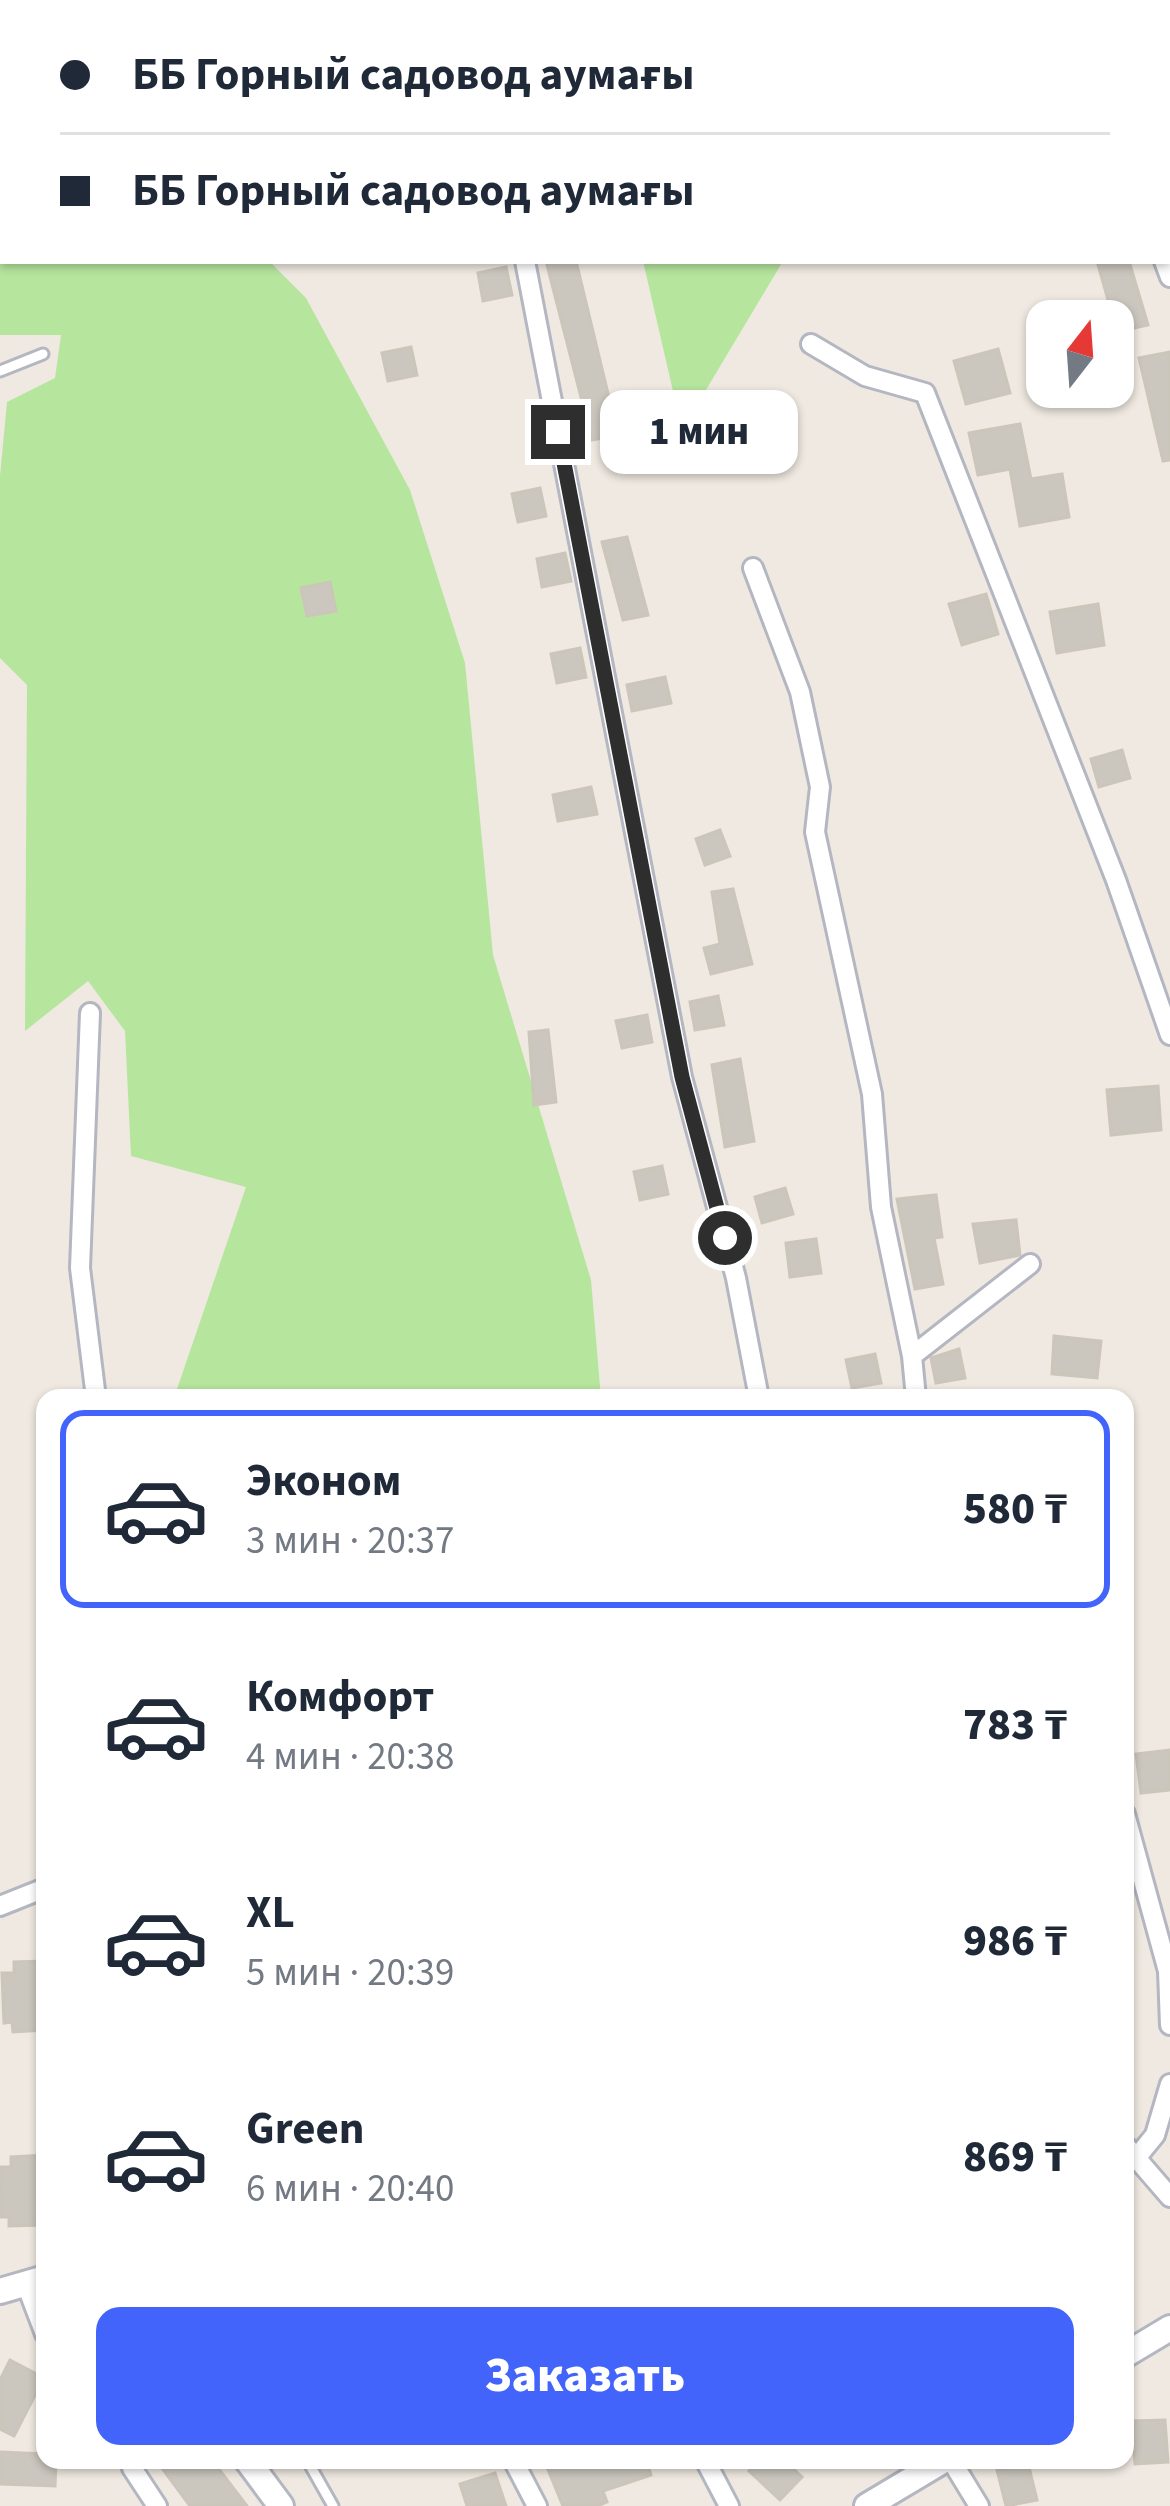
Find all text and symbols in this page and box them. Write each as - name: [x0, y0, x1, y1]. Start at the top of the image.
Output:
- text: ББ Горный садовод аумағы: [132, 43, 695, 107]
- text: ББ Горный садовод аумағы: [132, 159, 695, 223]
- north arrow: [1026, 300, 1134, 408]
- map controls: [1026, 300, 1134, 408]
- callout: 1 мин: [600, 390, 798, 474]
- text: 1 мин: [649, 404, 749, 460]
- route end: [531, 405, 585, 459]
- route start: [698, 1211, 752, 1265]
- text: Эконом: [246, 1449, 402, 1513]
- icon: car: [102, 1455, 210, 1563]
- text: 580 ₸: [963, 1477, 1068, 1541]
- text: 3 мин · 20:37: [246, 1513, 454, 1569]
- text: Комфорт: [246, 1665, 434, 1729]
- icon: car: [102, 1671, 210, 1779]
- text: 783 ₸: [963, 1693, 1068, 1757]
- text: 4 мин · 20:38: [246, 1729, 454, 1785]
- text: XL: [246, 1881, 295, 1945]
- icon: car: [102, 1887, 210, 1995]
- text: 986 ₸: [963, 1909, 1068, 1973]
- text: 5 мин · 20:39: [246, 1945, 454, 2001]
- text: Green: [246, 2097, 365, 2161]
- icon: car: [102, 2103, 210, 2211]
- text: 869 ₸: [963, 2125, 1068, 2189]
- text: 6 мин · 20:40: [246, 2161, 454, 2217]
- button: Заказать: [96, 2307, 1074, 2445]

